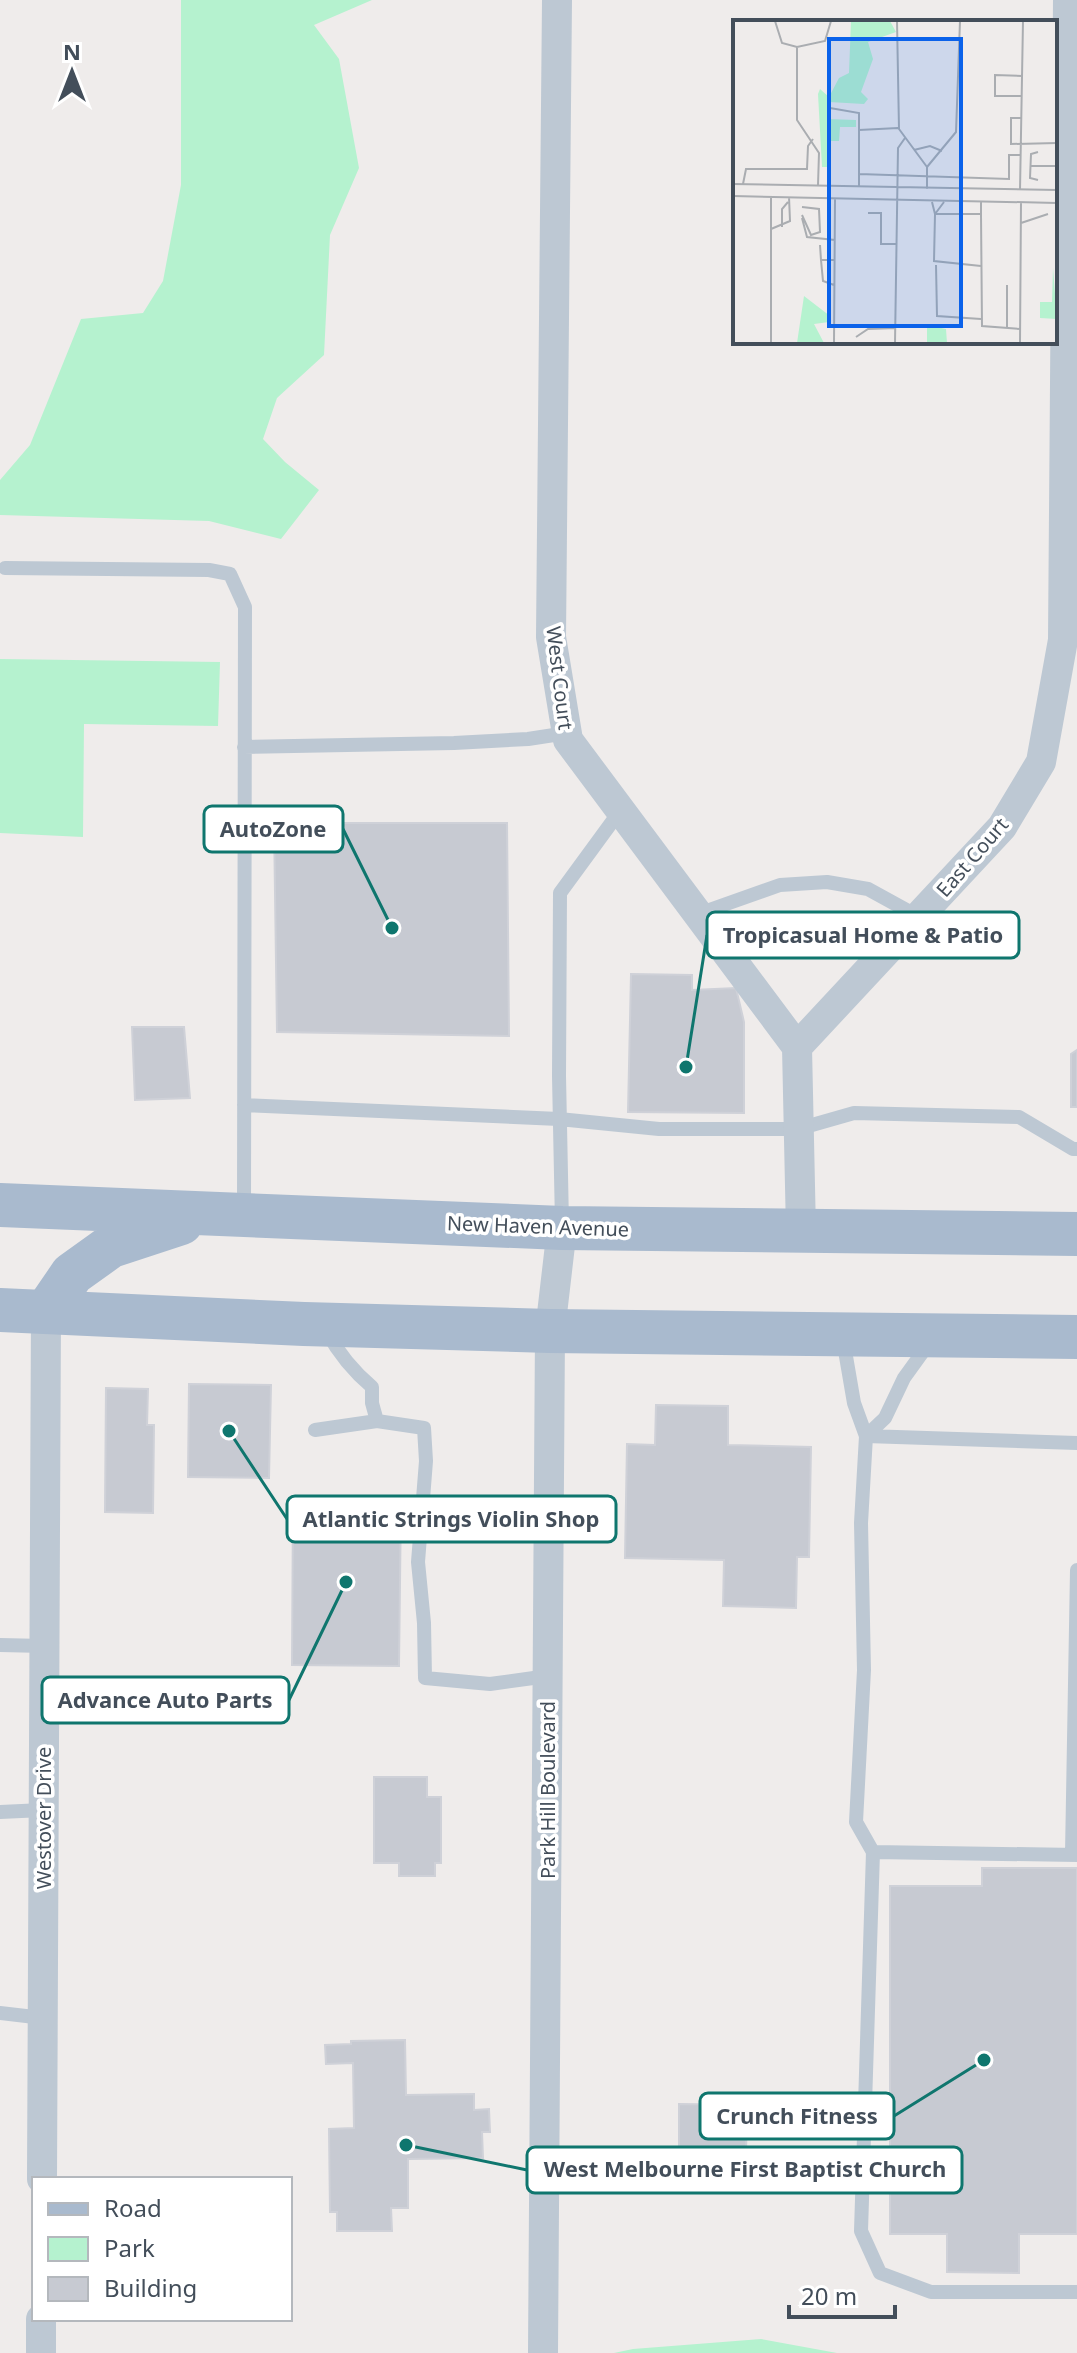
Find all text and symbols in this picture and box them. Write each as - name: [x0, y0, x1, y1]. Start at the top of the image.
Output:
- inset map: [733, 20, 1057, 344]
- north arrow: [32, 32, 112, 112]
- text: N: [63, 36, 81, 66]
- street label: West Court: [540, 625, 580, 731]
- callout: AutoZone: [204, 806, 343, 852]
- street label: East Court: [930, 812, 1014, 902]
- text: AutoZone: [220, 813, 326, 843]
- callout: Tropicasual Home & Patio: [707, 912, 1019, 958]
- text: Tropicasual Home & Patio: [723, 919, 1003, 949]
- street label: New Haven Avenue: [446, 1209, 630, 1243]
- callout: Atlantic Strings Violin Shop: [287, 1496, 616, 1542]
- text: Atlantic Strings Violin Shop: [303, 1503, 599, 1533]
- callout: Advance Auto Parts: [42, 1677, 289, 1723]
- text: Advance Auto Parts: [57, 1684, 273, 1714]
- street label: Park Hill Boulevard: [534, 1701, 561, 1879]
- street label: Westover Drive: [30, 1747, 57, 1889]
- callout: Crunch Fitness: [700, 2093, 894, 2139]
- text: Crunch Fitness: [716, 2100, 878, 2130]
- callout: West Melbourne First Baptist Church: [527, 2147, 962, 2193]
- text: West Melbourne First Baptist Church: [544, 2153, 946, 2183]
- legend: [32, 2177, 292, 2321]
- text: Road: [104, 2191, 162, 2224]
- text: Park: [104, 2231, 155, 2264]
- scale bar: [789, 2269, 895, 2319]
- text: Building: [104, 2271, 197, 2304]
- text: 20 m: [801, 2279, 857, 2312]

